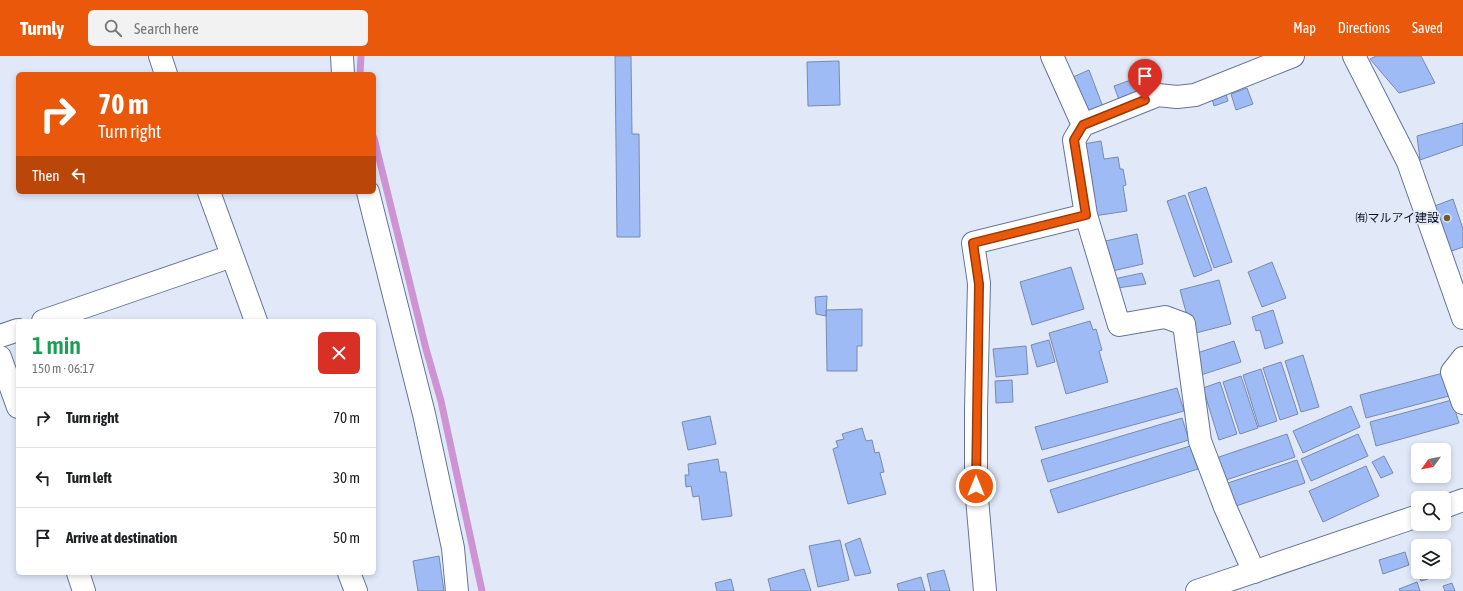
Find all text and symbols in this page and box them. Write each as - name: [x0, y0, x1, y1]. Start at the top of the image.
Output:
- search box: [88, 10, 368, 46]
- text: Turnly: [20, 17, 64, 39]
- icon: search: [102, 17, 124, 39]
- text: Search here: [134, 20, 199, 37]
- text: Map: [1293, 20, 1316, 36]
- text: Directions: [1338, 20, 1390, 36]
- text: Saved: [1412, 20, 1443, 36]
- pin: [1128, 59, 1162, 100]
- icon: arrive: [1134, 65, 1156, 87]
- icon: right: [32, 88, 84, 140]
- text: 70 m: [98, 88, 148, 120]
- text: Turn right: [98, 121, 161, 142]
- icon: left: [68, 164, 90, 186]
- text: Then: [32, 167, 60, 184]
- place label: ㈲マルアイ建設: [1356, 211, 1439, 225]
- marker: ㈲マルアイ建設: [1442, 213, 1452, 223]
- text: 1 min: [32, 332, 81, 359]
- button: close: [318, 332, 360, 374]
- text: 150 m · 06:17: [32, 361, 95, 376]
- icon: right: [32, 407, 54, 429]
- text: Turn right: [66, 409, 119, 426]
- text: 70 m: [333, 409, 360, 426]
- north arrow: [1411, 443, 1451, 483]
- map controls: [1411, 443, 1451, 579]
- position arrow: [955, 465, 997, 507]
- icon: left: [32, 467, 54, 489]
- text: Turn left: [66, 469, 112, 486]
- text: 30 m: [333, 469, 360, 486]
- button: search: [1411, 491, 1451, 531]
- icon: arrive: [32, 527, 54, 549]
- text: Arrive at destination: [66, 529, 177, 546]
- text: 50 m: [333, 529, 360, 546]
- button: layers: [1411, 539, 1451, 579]

